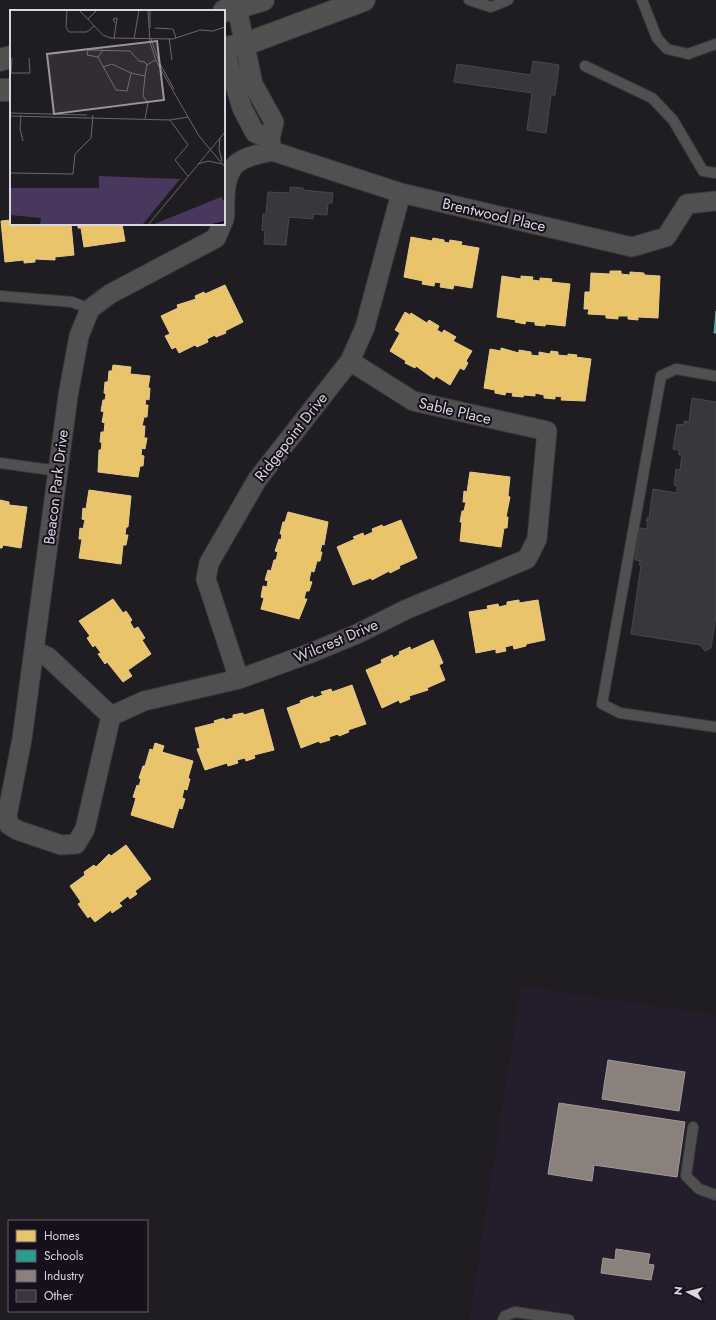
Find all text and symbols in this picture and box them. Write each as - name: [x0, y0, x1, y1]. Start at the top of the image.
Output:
- inset map: [10, 10, 225, 225]
- street label: Brentwood Place: [440, 192, 548, 238]
- street label: Ridgepoint Drive: [249, 388, 333, 486]
- street label: Sable Place: [417, 392, 494, 430]
- street label: Beacon Park Drive: [38, 428, 74, 546]
- street label: Wilcrest Drive: [291, 613, 382, 669]
- legend: [8, 1220, 148, 1312]
- text: Homes: [44, 1227, 80, 1245]
- text: Schools: [44, 1247, 83, 1265]
- text: Industry: [44, 1267, 85, 1285]
- north arrow: [668, 1272, 708, 1312]
- text: N: [670, 1285, 687, 1296]
- text: Other: [44, 1287, 74, 1305]

